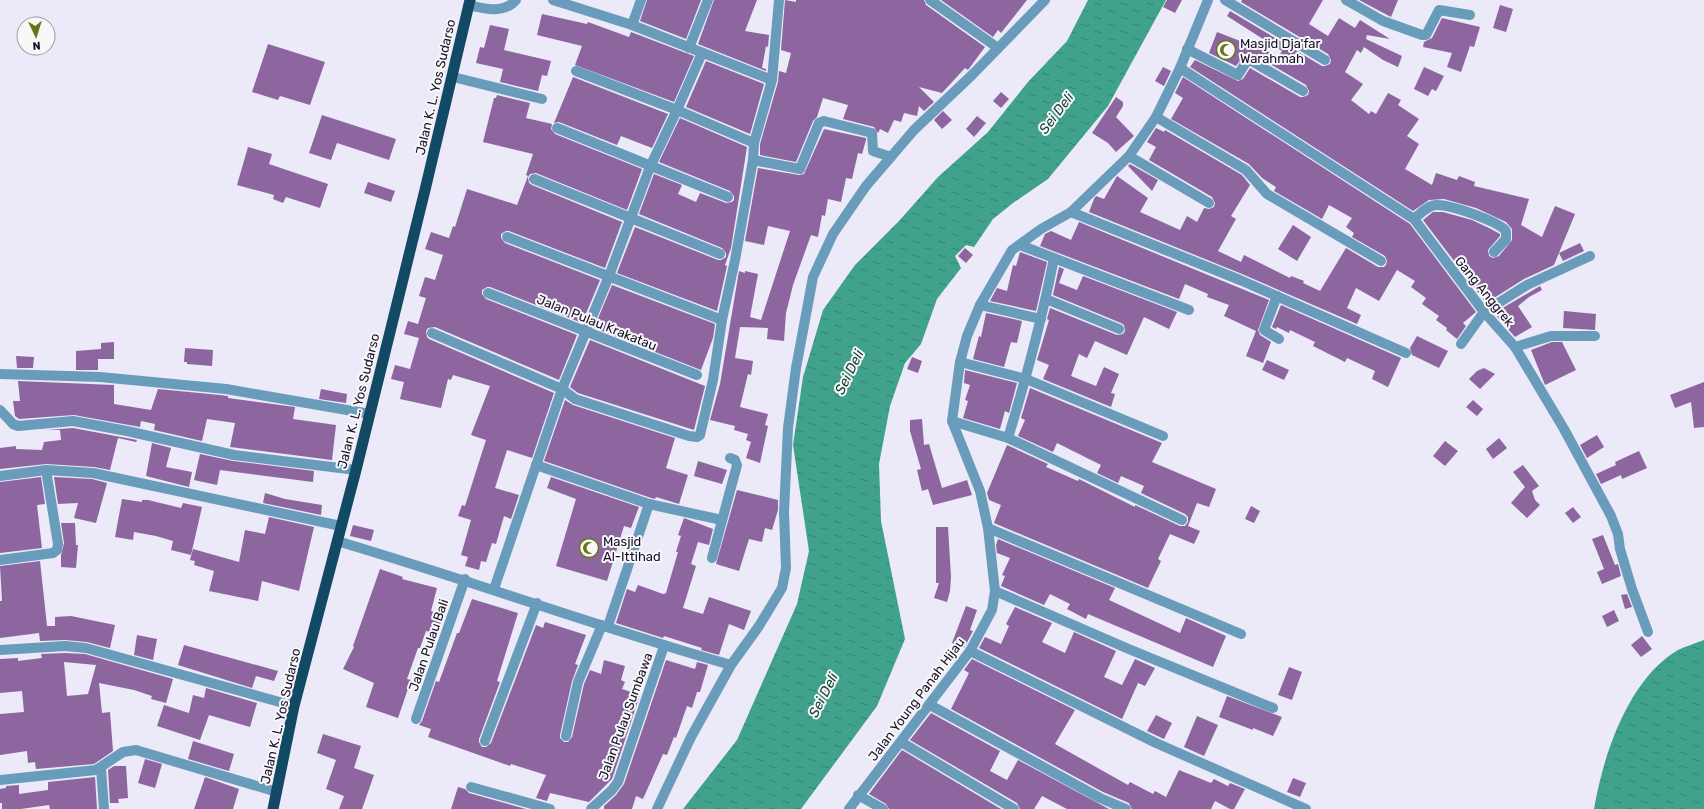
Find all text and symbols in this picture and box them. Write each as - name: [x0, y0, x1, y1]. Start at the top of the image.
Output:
- north arrow: [16, 16, 56, 56]
- street label: Jalan K. L. Yos Sudarso: [413, 18, 458, 156]
- place label: Masjid Dja'far Warahmah: [1240, 36, 1321, 66]
- text: N: [32, 39, 41, 52]
- mosque icon: Masjid Dja'far Warahmah: [1215, 39, 1237, 61]
- water label: Sei Deli: [1035, 89, 1078, 137]
- street label: Gang Anggrek: [1451, 253, 1518, 330]
- street label: Jalan Pulau Krakatau: [535, 292, 659, 353]
- street label: Jalan K. L. Yos Sudarso: [334, 332, 383, 470]
- water label: Sei Deli: [831, 347, 868, 397]
- place label: Masjid Al-Ittihad: [603, 534, 661, 564]
- mosque icon: Masjid Al-Ittihad: [578, 537, 600, 559]
- street label: Jalan Pulau Bali: [406, 597, 451, 693]
- street label: Jalan Young Panah Hijau: [865, 635, 968, 764]
- street label: Jalan K. L. Yos Sudarso: [258, 647, 303, 785]
- street label: Jalan Pulau Sumbawa: [595, 651, 655, 782]
- water label: Sei Deli: [805, 670, 842, 720]

